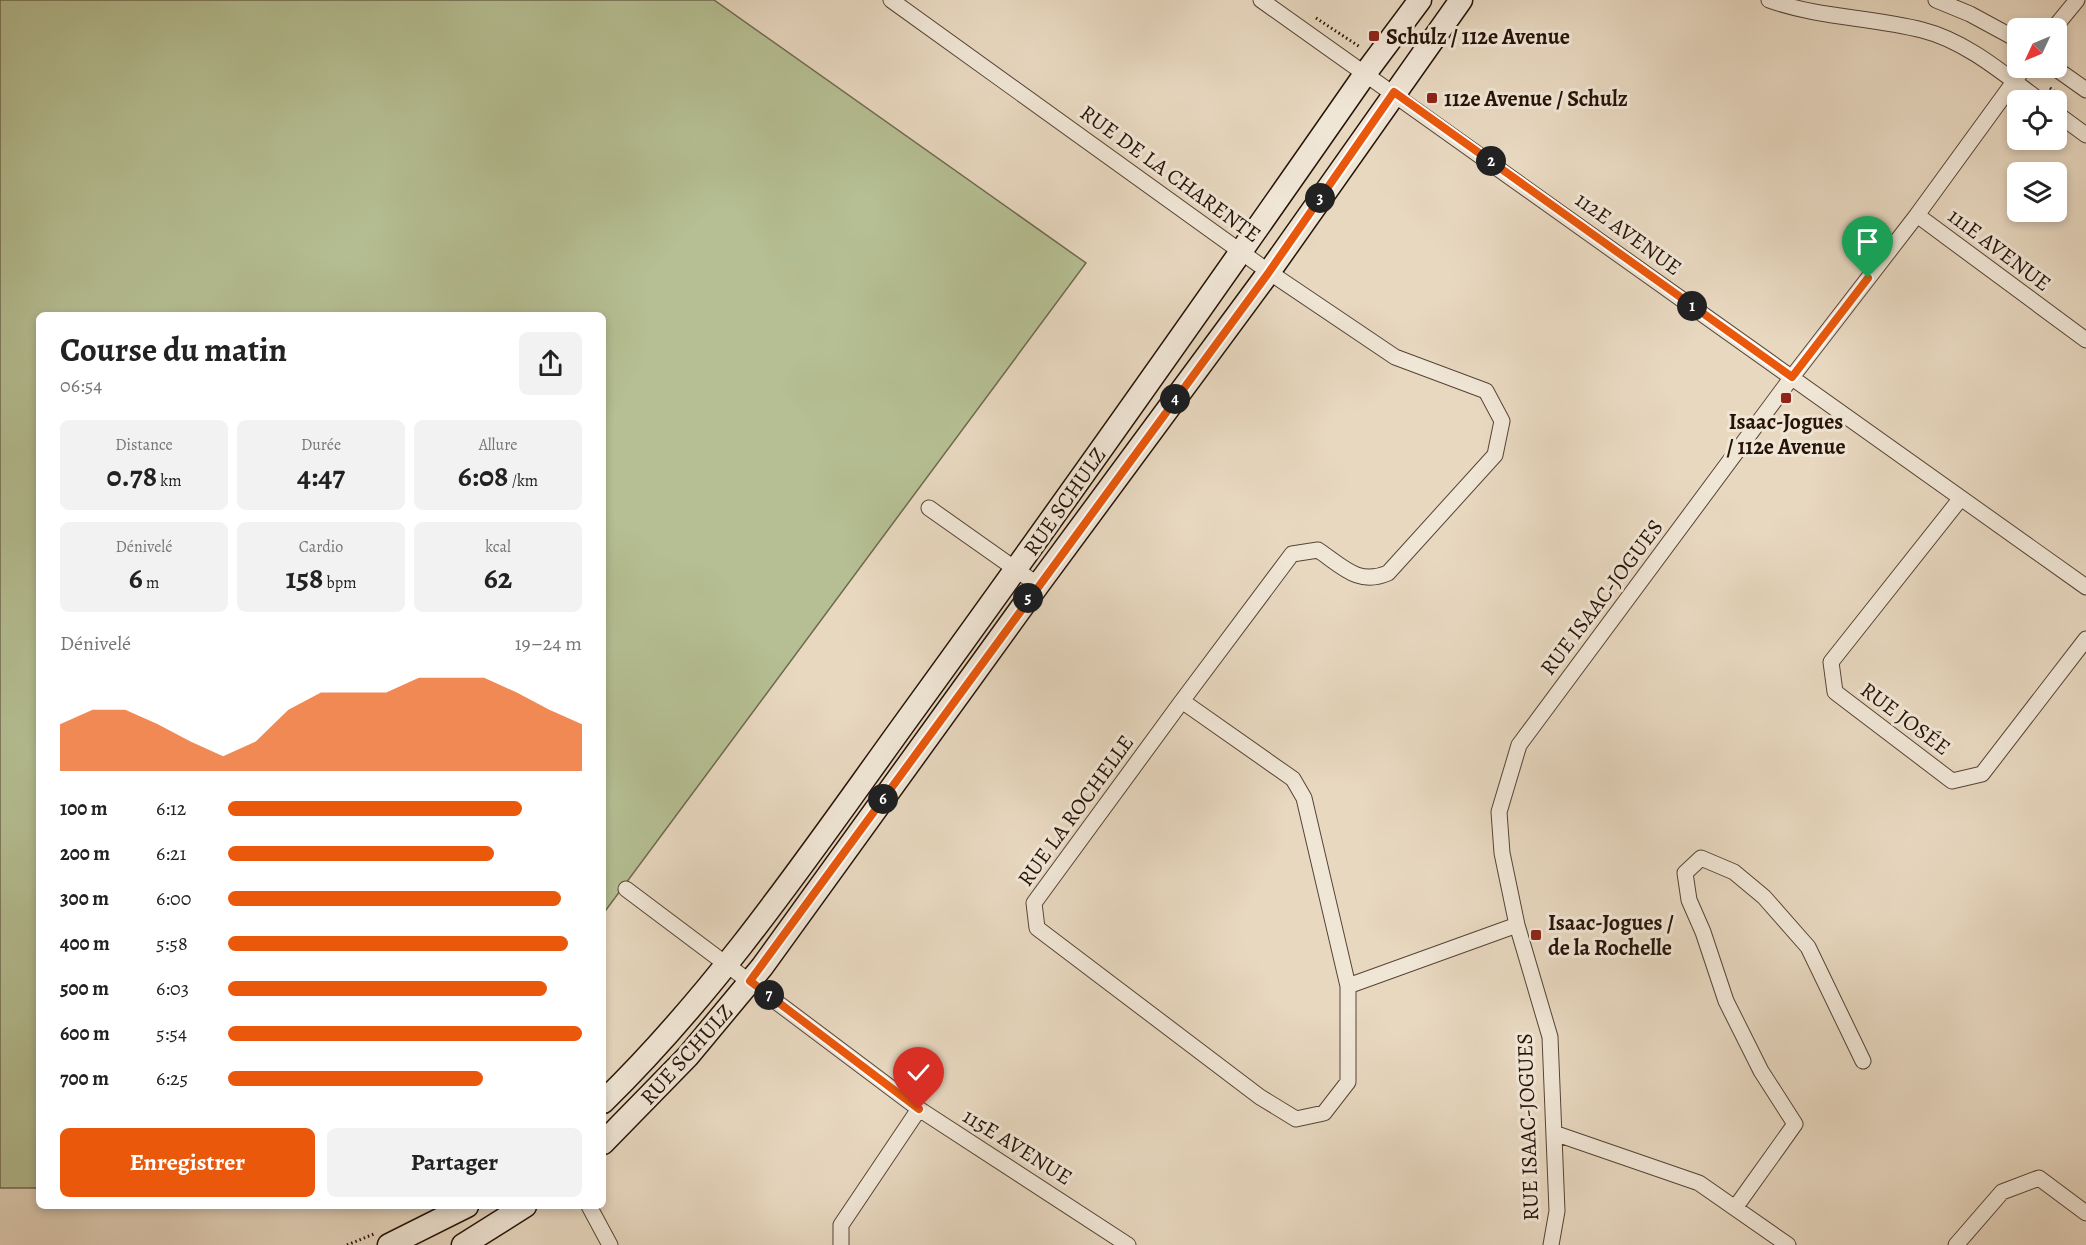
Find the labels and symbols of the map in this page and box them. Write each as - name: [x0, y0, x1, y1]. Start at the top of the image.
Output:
- north arrow: [2007, 18, 2067, 78]
- place label: Schulz / 112e Avenue: [1386, 22, 1570, 52]
- marker: Schulz / 112e Avenue: [1367, 29, 1381, 43]
- place label: 112e Avenue / Schulz: [1444, 84, 1628, 114]
- marker: 112e Avenue / Schulz: [1425, 91, 1439, 105]
- street label: RUE DE LA CHARENTE: [1074, 98, 1267, 250]
- pin: 2: [1476, 146, 1506, 176]
- pin: 3: [1305, 183, 1335, 213]
- street label: 112E AVENUE: [1569, 185, 1688, 283]
- street label: 111E AVENUE: [1942, 201, 2057, 299]
- pin: [1842, 216, 1893, 278]
- pin: 1: [1677, 291, 1707, 321]
- pin: 4: [1160, 384, 1190, 414]
- marker: Isaac-Jogues / 112e Avenue: [1779, 391, 1793, 405]
- place label: Isaac-Jogues / 112e Avenue: [1726, 407, 1846, 462]
- street label: RUE SCHULZ: [1016, 441, 1113, 562]
- street label: RUE ISAAC-JOGUES: [1533, 514, 1670, 682]
- pin: 5: [1013, 583, 1043, 613]
- street label: RUE JOSÉE: [1854, 675, 1957, 763]
- street label: RUE LA ROCHELLE: [1011, 729, 1141, 892]
- pin: 6: [868, 784, 898, 814]
- place label: Isaac-Jogues / de la Rochelle: [1548, 908, 1674, 963]
- marker: Isaac-Jogues / de la Rochelle: [1529, 928, 1543, 942]
- pin: 7: [754, 980, 784, 1010]
- street label: RUE SCHULZ: [633, 998, 740, 1112]
- street label: RUE ISAAC-JOGUES: [1510, 1033, 1546, 1221]
- pin: [893, 1047, 944, 1109]
- street label: 115E AVENUE: [957, 1101, 1078, 1192]

